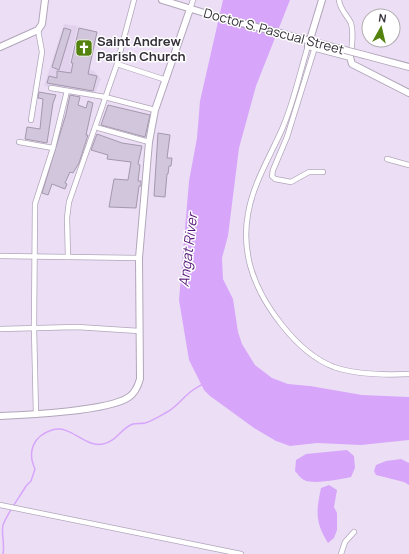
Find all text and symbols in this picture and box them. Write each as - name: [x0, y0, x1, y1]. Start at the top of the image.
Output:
- street label: Doctor S. Pascual Street: [202, 4, 346, 58]
- north arrow: [361, 8, 401, 48]
- text: N: [378, 10, 388, 26]
- place label: Saint Andrew Parish Church: [97, 32, 186, 65]
- church icon: Saint Andrew Parish Church: [74, 38, 94, 58]
- water label: Angat River: [174, 210, 202, 288]

